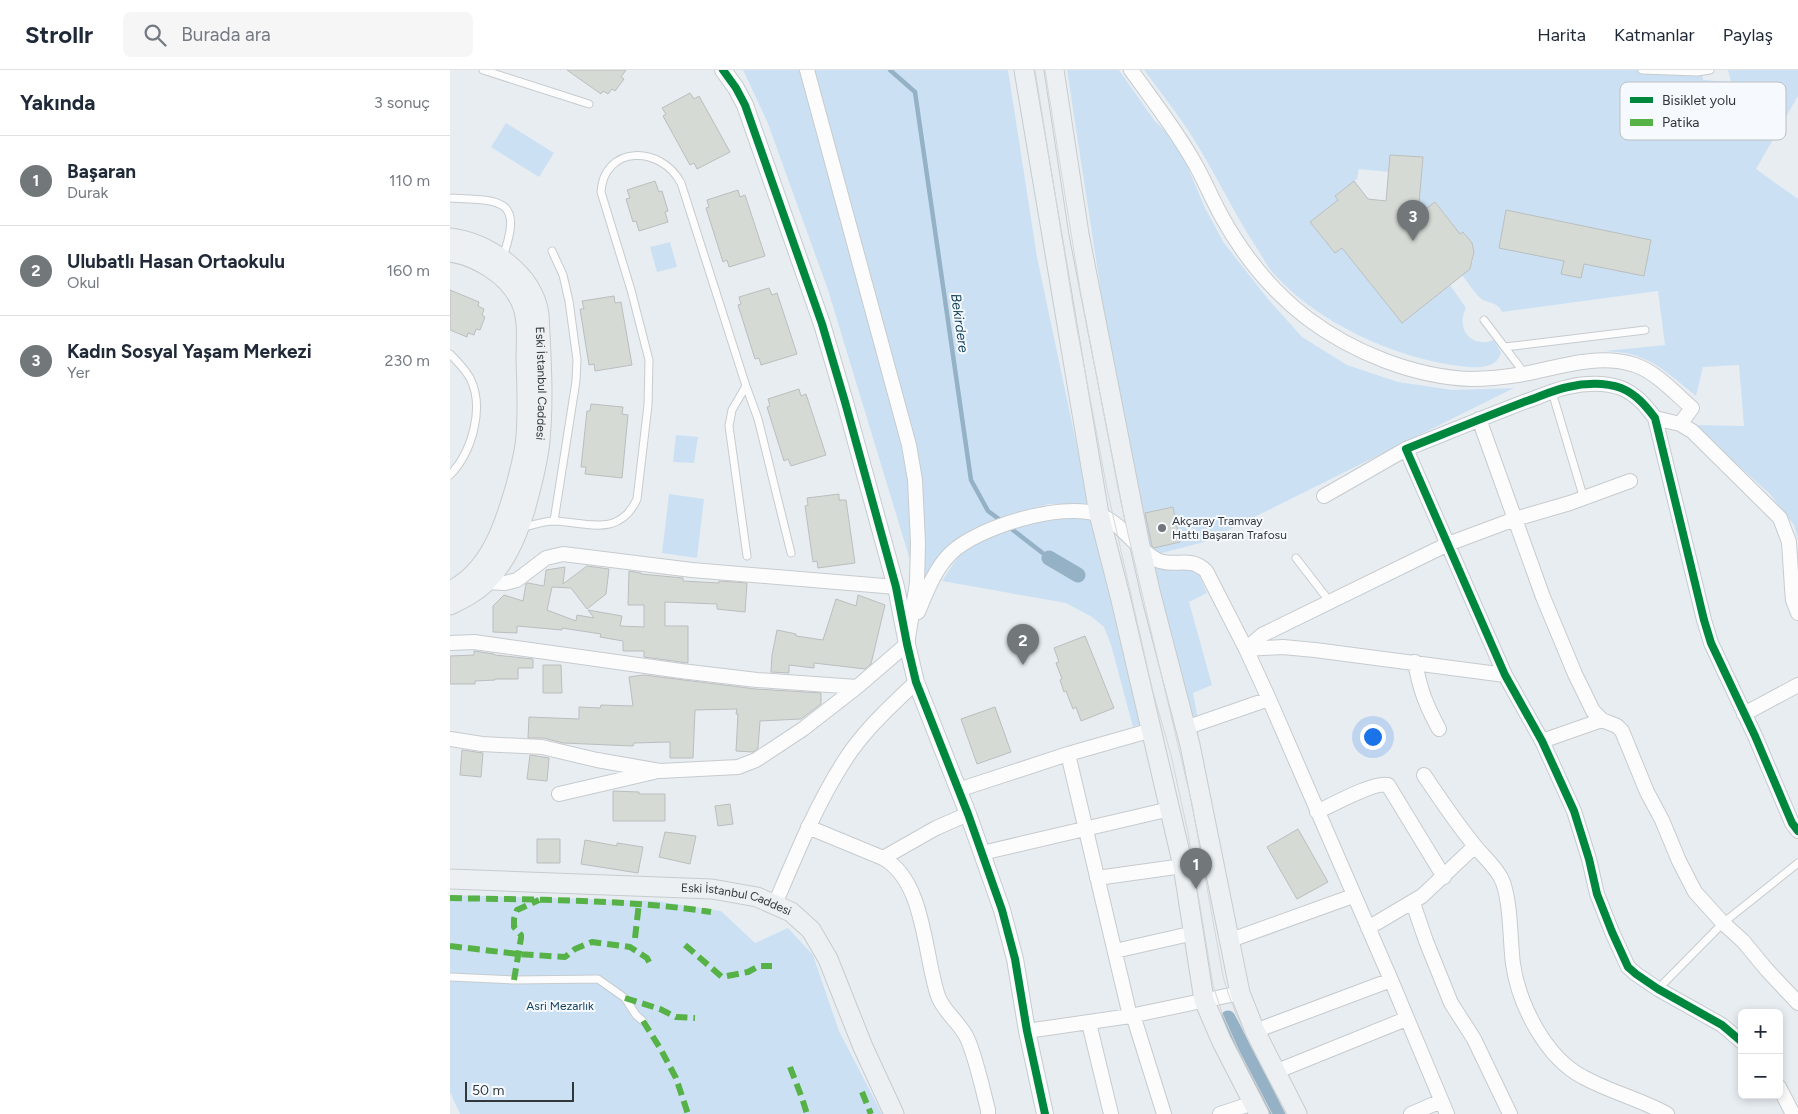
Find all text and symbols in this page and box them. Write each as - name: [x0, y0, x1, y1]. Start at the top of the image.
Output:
- search box: [123, 12, 473, 57]
- text: Strollr: [25, 20, 93, 49]
- icon: search: [141, 21, 169, 49]
- text: Burada ara: [181, 23, 271, 46]
- text: Harita: [1537, 24, 1586, 46]
- text: Katmanlar: [1614, 24, 1695, 46]
- text: Paylaş: [1723, 24, 1773, 46]
- legend: [1620, 82, 1786, 140]
- text: Yakında: [20, 90, 95, 115]
- text: Bisiklet yolu: [1662, 92, 1736, 109]
- text: 3 sonuç: [374, 93, 430, 112]
- text: Patika: [1662, 114, 1699, 131]
- text: Başaran: [67, 160, 136, 183]
- text: 1: [33, 171, 39, 190]
- text: 110 m: [389, 171, 430, 190]
- text: Durak: [67, 183, 108, 202]
- pin: 3: [1397, 200, 1429, 241]
- text: Ulubatlı Hasan Ortaokulu: [67, 250, 285, 273]
- text: 2: [31, 261, 41, 280]
- text: 160 m: [387, 261, 430, 280]
- text: Okul: [67, 273, 100, 292]
- water label: Bekirdere: [947, 293, 972, 354]
- street label: Eski İstanbul Caddesi: [533, 326, 549, 441]
- text: Kadın Sosyal Yaşam Merkezi: [67, 340, 312, 363]
- text: 3: [32, 351, 40, 370]
- text: 230 m: [385, 351, 430, 370]
- text: Yer: [67, 363, 90, 382]
- place label: Akçaray Tramvay Hattı Başaran Trafosu: [1172, 514, 1287, 542]
- marker: Akçaray Tramvay Hattı Başaran Trafosu: [1156, 522, 1168, 534]
- pin: 2: [1007, 624, 1039, 665]
- your location: [1360, 724, 1386, 750]
- pin: 1: [1180, 848, 1212, 889]
- street label: Eski İstanbul Caddesi: [681, 881, 794, 918]
- park label: Asri Mezarlık: [526, 999, 594, 1013]
- map controls: [1738, 1009, 1783, 1099]
- button: +: [1738, 1009, 1783, 1054]
- button: −: [1738, 1054, 1783, 1099]
- scale bar: [465, 1079, 574, 1102]
- text: 50 m: [472, 1082, 504, 1099]

